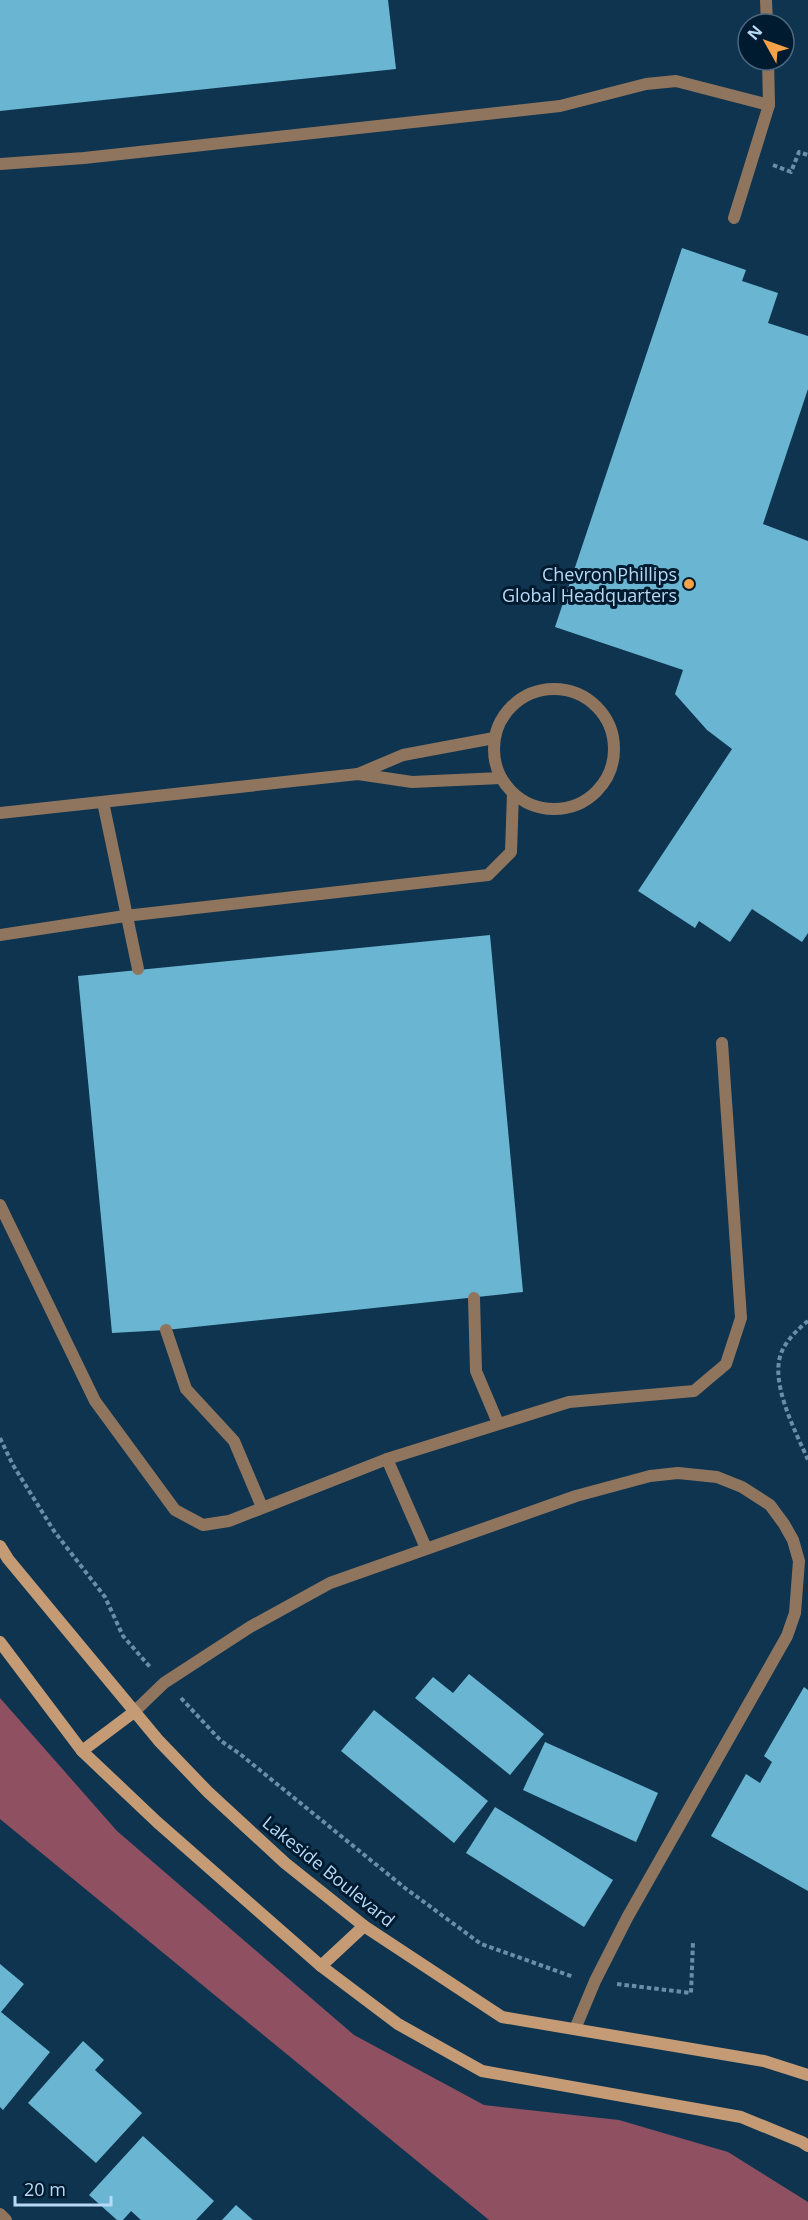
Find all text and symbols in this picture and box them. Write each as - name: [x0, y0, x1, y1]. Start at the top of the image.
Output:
- north arrow: [736, 12, 796, 72]
- text: N: [742, 20, 767, 44]
- place label: Chevron Phillips Global Headquarters: [502, 562, 677, 607]
- marker: Chevron Phillips Global Headquarters: [682, 577, 696, 591]
- street label: Lakeside Boulevard: [258, 1810, 400, 1932]
- scale bar: [15, 2169, 111, 2207]
- text: 20 m: [24, 2177, 66, 2201]

